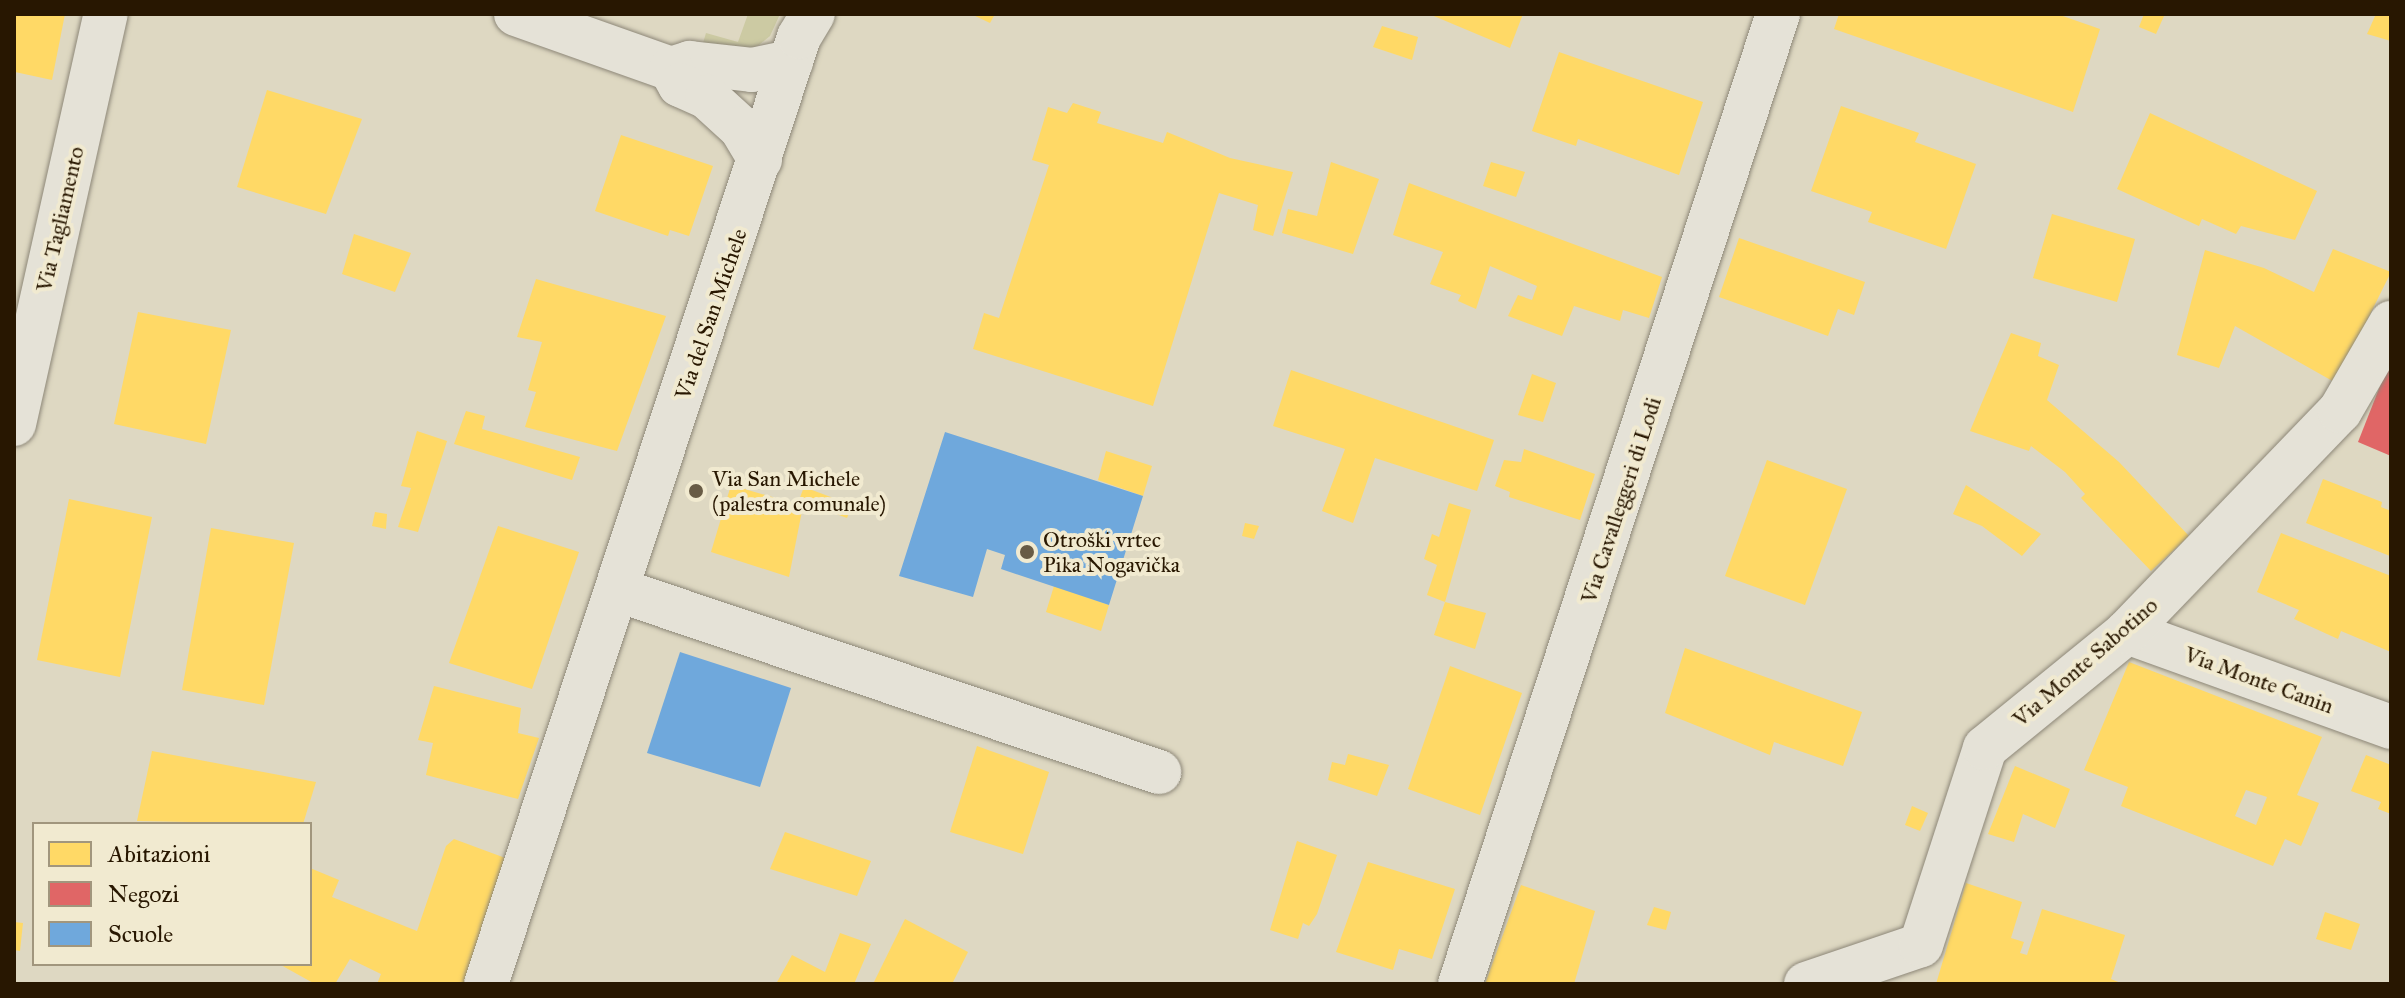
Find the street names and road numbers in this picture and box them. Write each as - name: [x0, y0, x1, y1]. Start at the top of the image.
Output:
- street label: Via Tagliamento: [30, 144, 90, 294]
- street label: Via del San Michele: [669, 225, 753, 403]
- street label: Via Cavalleggeri di Lodi: [1575, 394, 1667, 606]
- street label: Via Monte Sabotino: [2007, 592, 2163, 732]
- street label: Via Monte Canin: [2181, 641, 2337, 719]

